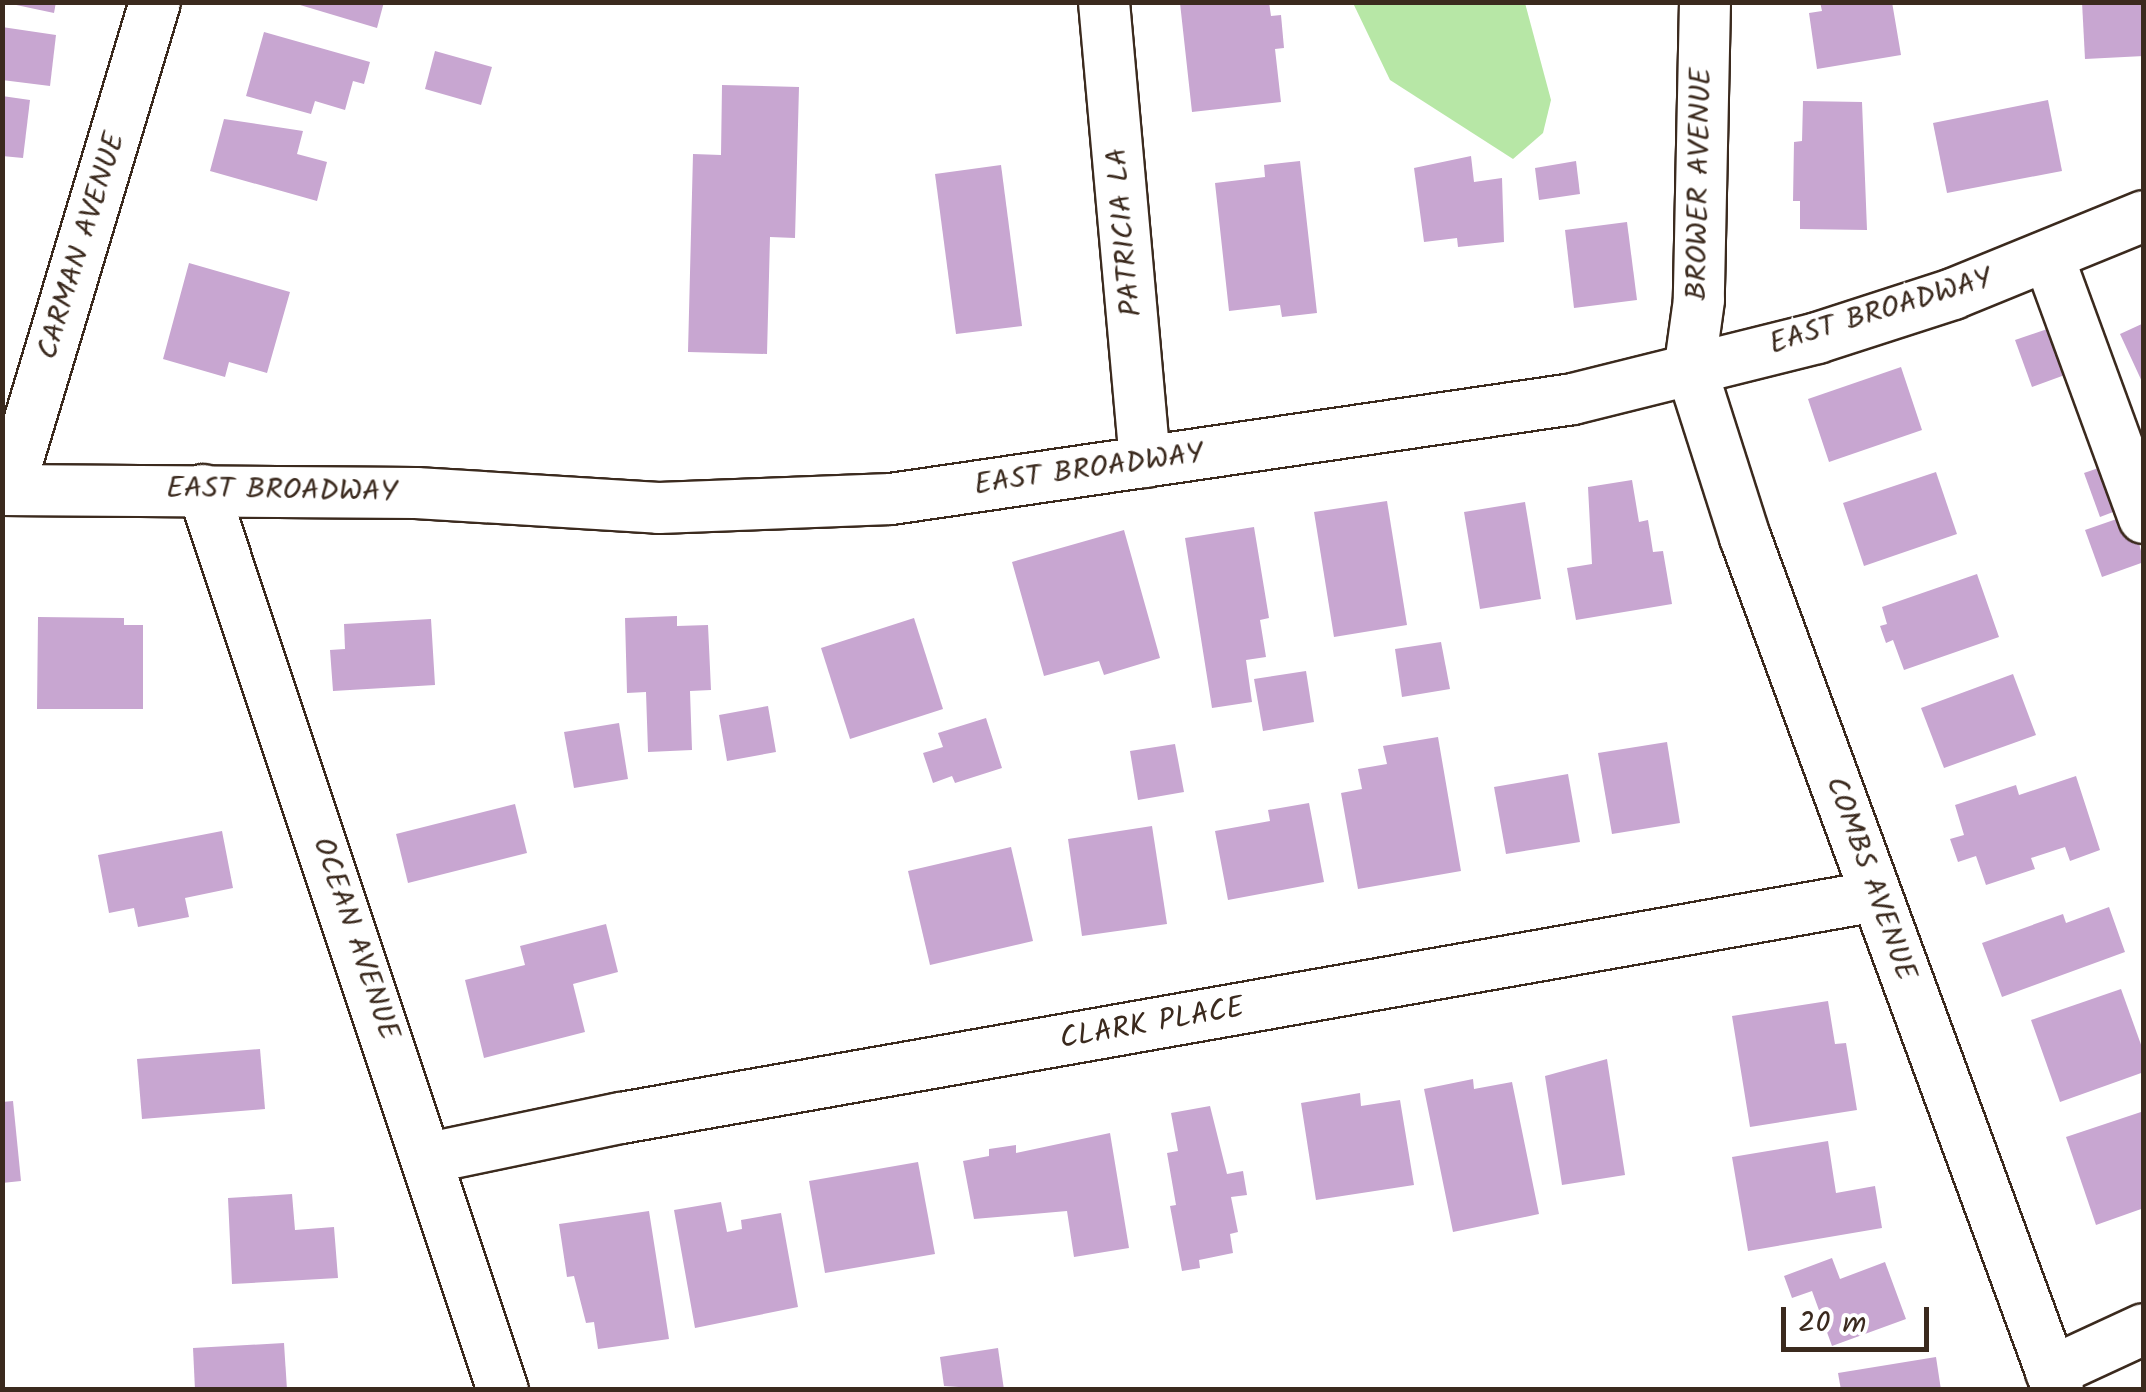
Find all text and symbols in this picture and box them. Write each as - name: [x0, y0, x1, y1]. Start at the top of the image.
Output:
- street label: BROWER AVENUE: [1680, 67, 1720, 301]
- street label: CARMAN AVENUE: [30, 128, 134, 364]
- street label: PATRICIA LA: [1100, 146, 1150, 318]
- street label: EAST BROADWAY: [1765, 261, 1997, 363]
- street label: EAST BROADWAY: [972, 436, 1206, 504]
- street label: EAST BROADWAY: [166, 471, 398, 511]
- street label: COMBS AVENUE: [1816, 772, 1924, 986]
- street label: OCEAN AVENUE: [303, 833, 407, 1045]
- street label: CLARK PLACE: [1057, 990, 1247, 1058]
- scale bar: [1786, 1287, 1934, 1349]
- text: 20 m: [1798, 1300, 1866, 1348]

